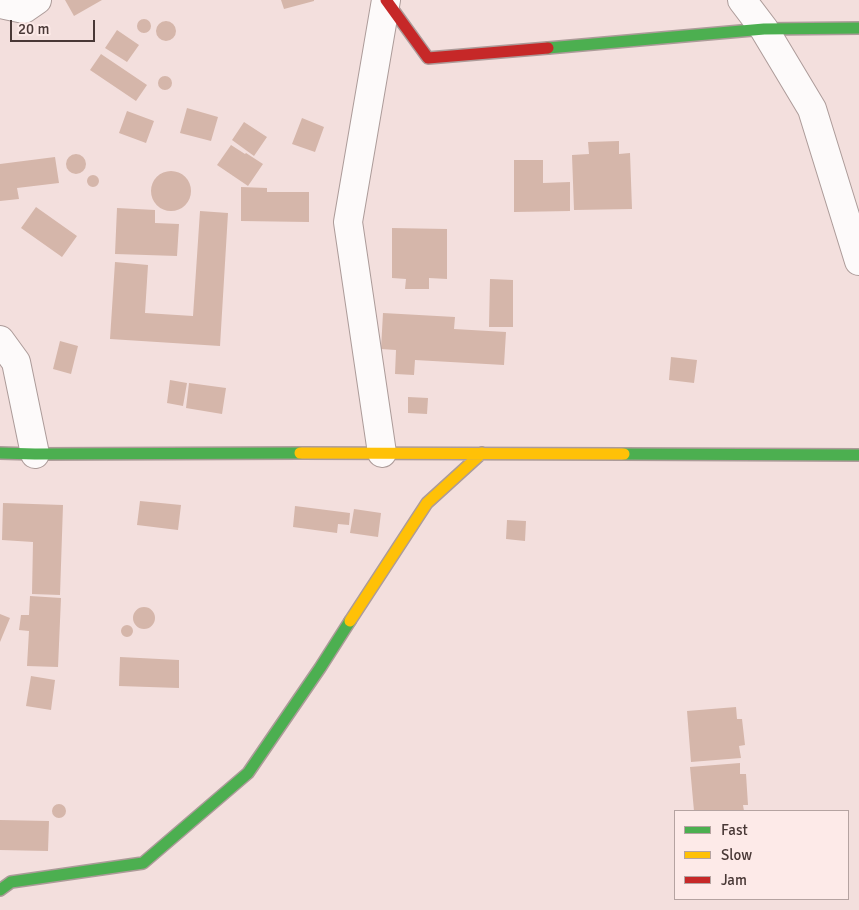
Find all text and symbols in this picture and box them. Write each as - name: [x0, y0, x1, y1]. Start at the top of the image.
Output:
- scale bar: [12, 10, 98, 42]
- text: 20 m: [18, 20, 49, 38]
- legend: [674, 810, 849, 900]
- text: Fast: [721, 821, 748, 839]
- text: Slow: [721, 846, 752, 864]
- text: Jam: [721, 871, 747, 889]

